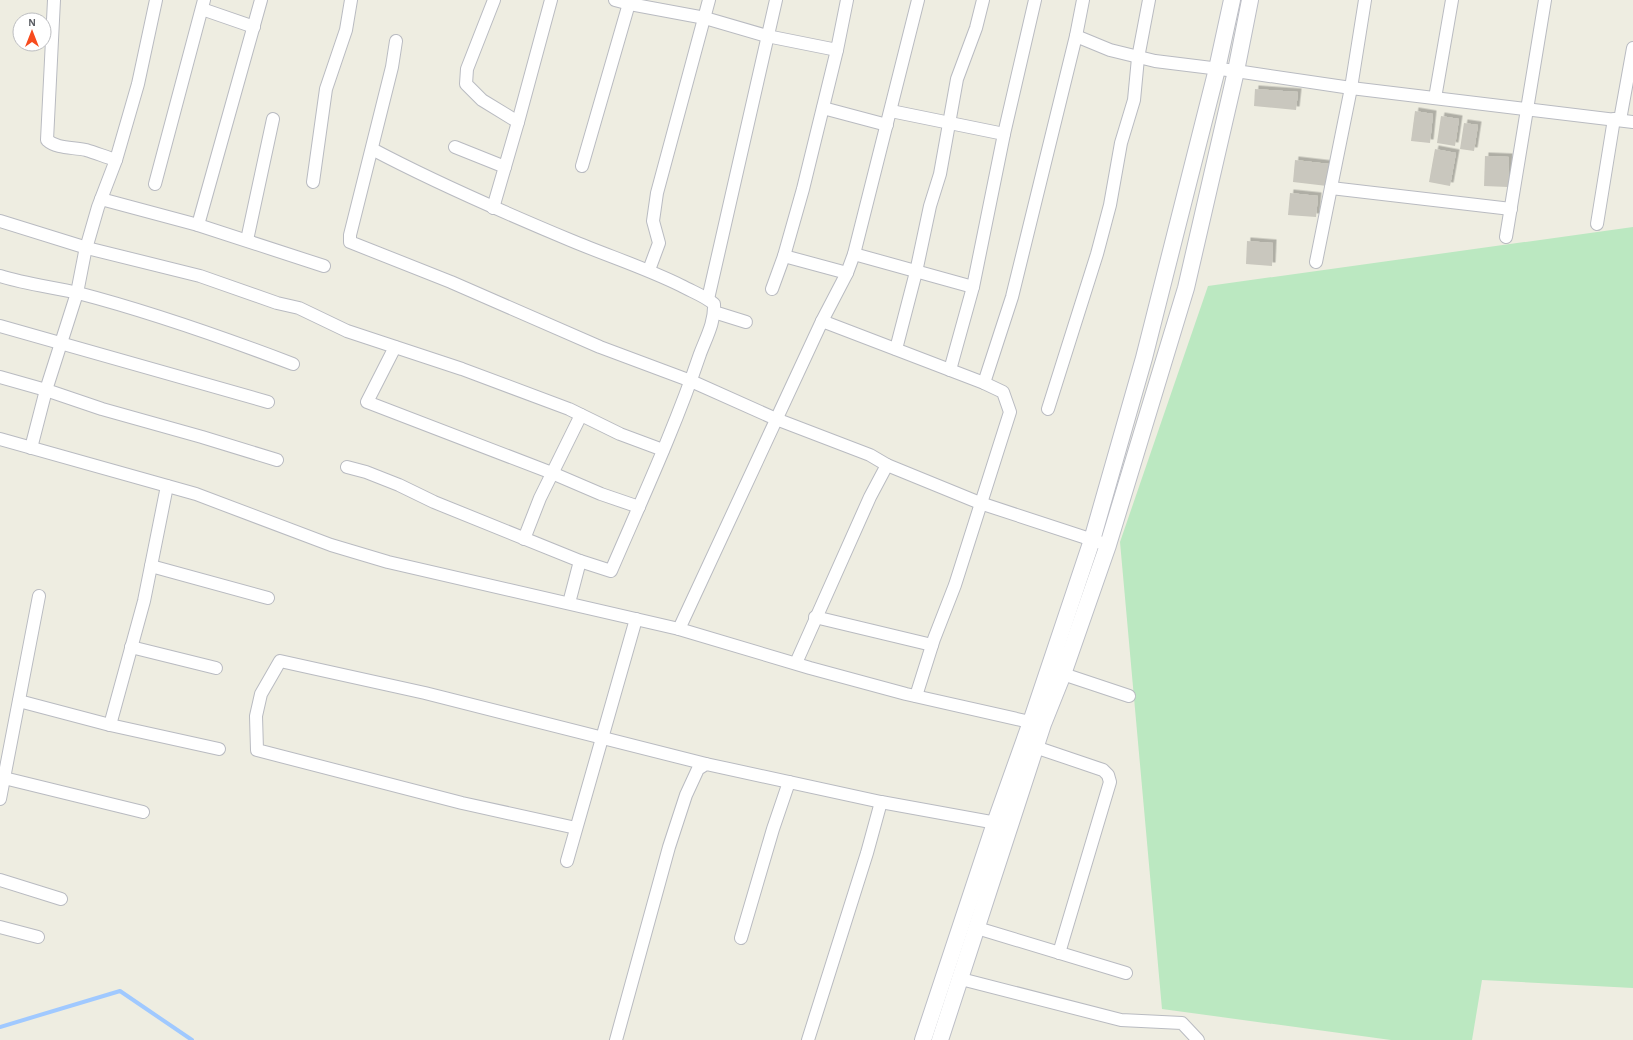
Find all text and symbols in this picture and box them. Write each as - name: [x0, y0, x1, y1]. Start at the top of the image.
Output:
- north arrow: [12, 12, 52, 52]
- text: N: [28, 17, 36, 28]

